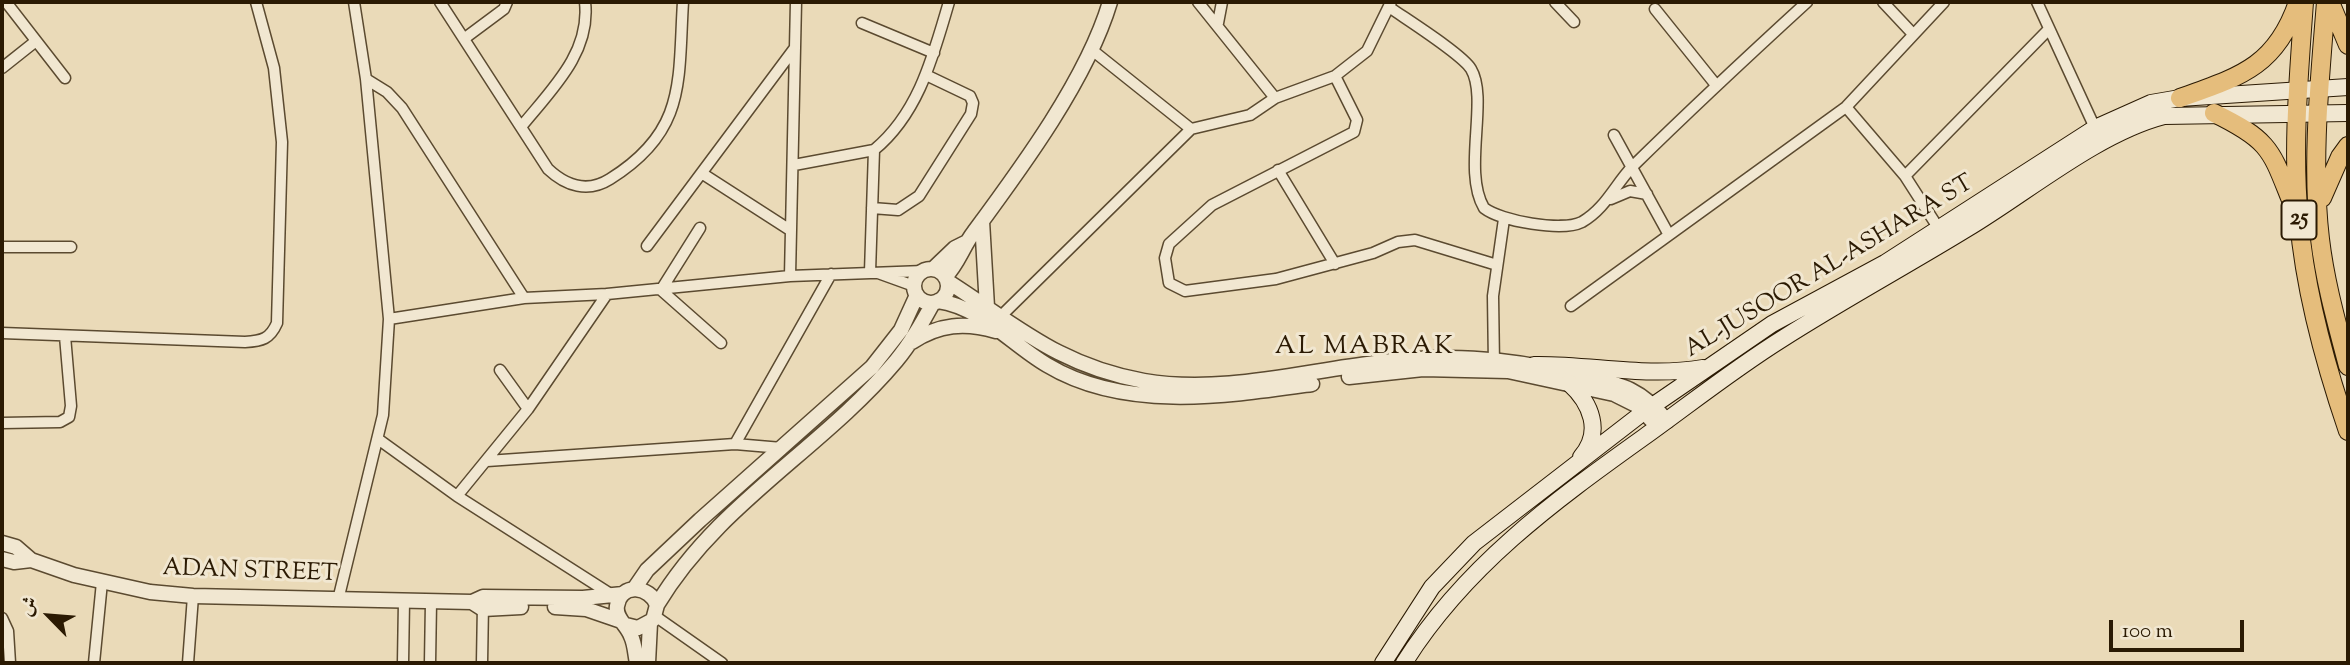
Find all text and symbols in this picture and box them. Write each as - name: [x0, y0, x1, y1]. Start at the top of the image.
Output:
- street label: AL-JUSOOR AL-ASHARA ST: [1681, 170, 1979, 366]
- road number: 25: [2282, 200, 2316, 240]
- district label: AL MABRAK: [1276, 333, 1454, 365]
- street label: ADAN STREET: [162, 556, 338, 590]
- north arrow: [14, 581, 84, 651]
- text: ش: [13, 593, 46, 621]
- scale bar: [2112, 606, 2247, 650]
- text: 100 m: [2122, 617, 2173, 647]

